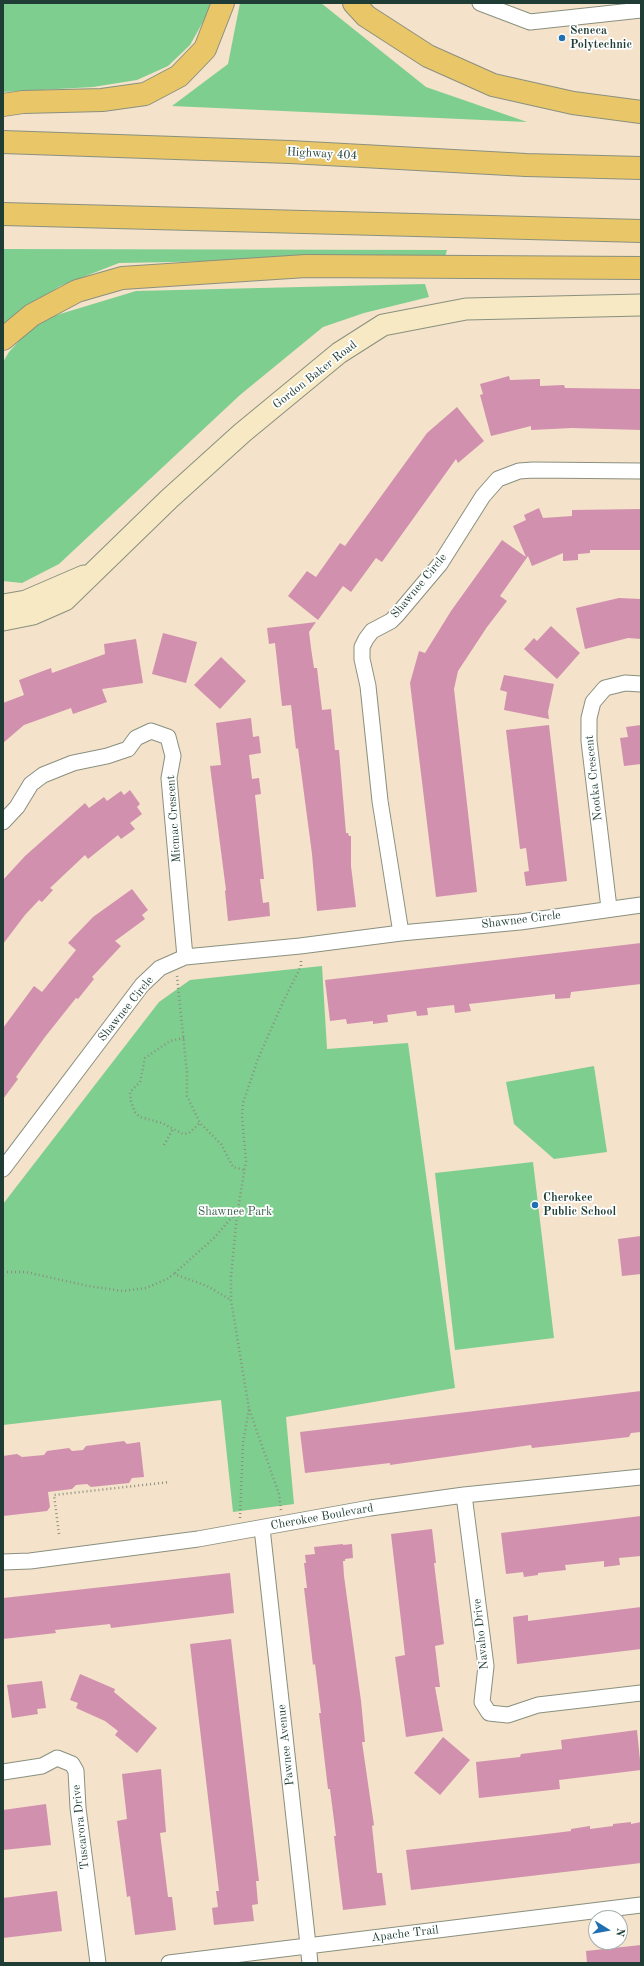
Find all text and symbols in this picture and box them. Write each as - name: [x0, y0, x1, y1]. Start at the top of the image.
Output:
- place label: Seneca Polytechnic: [570, 24, 632, 52]
- marker: Seneca Polytechnic: [557, 33, 567, 43]
- street label: Highway 404: [286, 145, 358, 163]
- street label: Gordon Baker Road: [270, 338, 360, 412]
- street label: Shawnee Circle: [388, 551, 450, 621]
- street label: Nootka Crescent: [582, 734, 606, 822]
- street label: Micmac Crescent: [164, 775, 184, 863]
- street label: Shawnee Circle: [480, 908, 562, 932]
- street label: Shawnee Circle: [95, 973, 157, 1045]
- place label: Cherokee Public School: [543, 1191, 616, 1219]
- marker: Cherokee Public School: [530, 1200, 540, 1210]
- park label: Shawnee Park: [198, 1205, 272, 1219]
- street label: Cherokee Boulevard: [269, 1501, 375, 1533]
- street label: Navaho Drive: [470, 1598, 492, 1670]
- street label: Pawnee Avenue: [275, 1704, 297, 1786]
- street label: Tuscarora Drive: [69, 1784, 93, 1870]
- north arrow: [588, 1910, 628, 1950]
- street label: Apache Trail: [370, 1923, 440, 1945]
- text: N: [613, 1927, 625, 1937]

